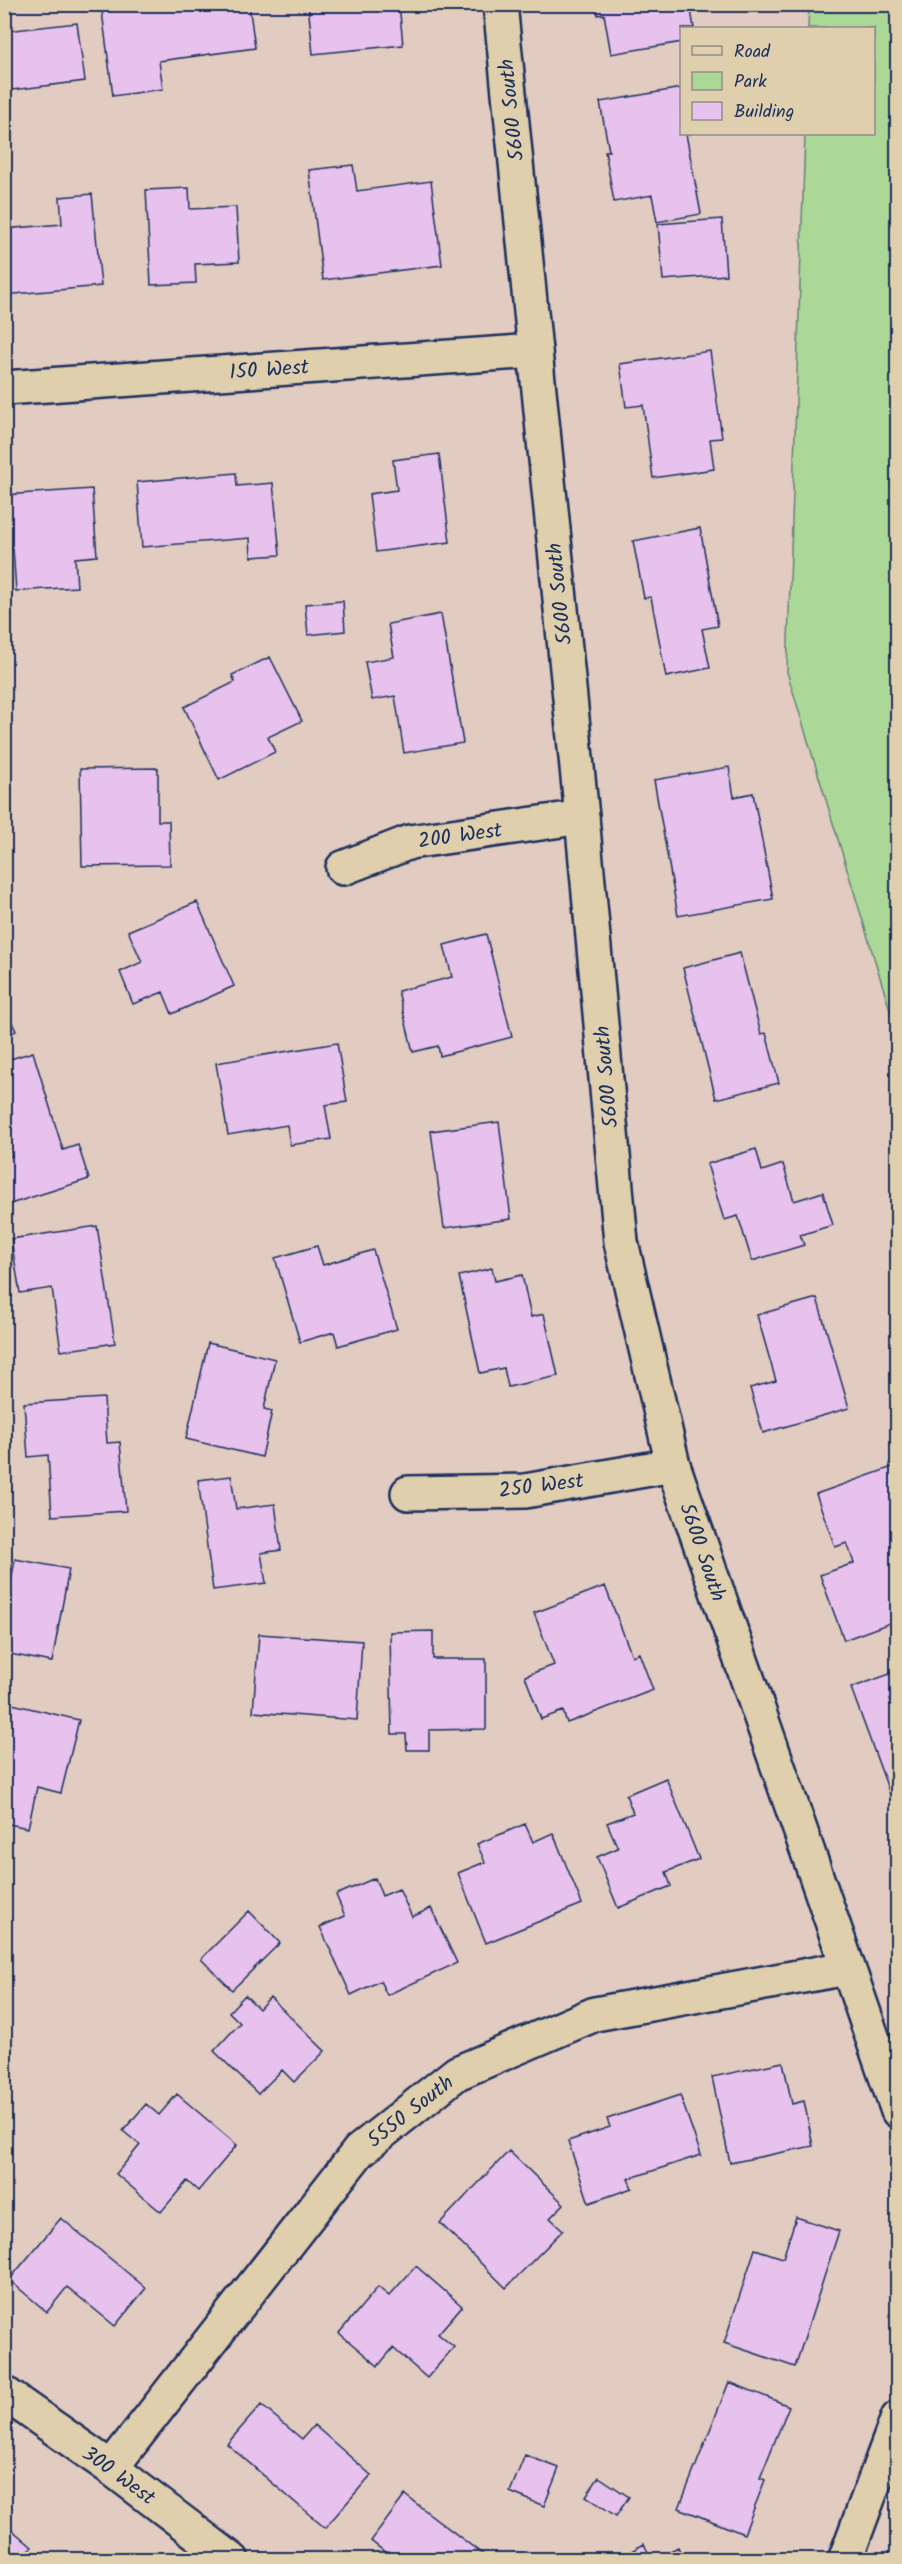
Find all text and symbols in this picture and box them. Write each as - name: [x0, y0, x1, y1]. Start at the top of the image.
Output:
- legend: [680, 27, 875, 135]
- text: Road: [734, 38, 771, 67]
- street label: 5600 South: [491, 57, 534, 163]
- text: Park: [734, 68, 767, 97]
- text: Building: [734, 98, 794, 127]
- street label: 150 West: [228, 351, 311, 390]
- street label: 5600 South: [539, 541, 582, 647]
- street label: 200 West: [416, 814, 505, 859]
- street label: 5600 South: [587, 1024, 628, 1129]
- street label: 250 West: [497, 1465, 586, 1508]
- street label: 5600 South: [669, 1499, 734, 1606]
- street label: 5550 South: [360, 2068, 462, 2157]
- street label: 300 West: [74, 2438, 163, 2515]

